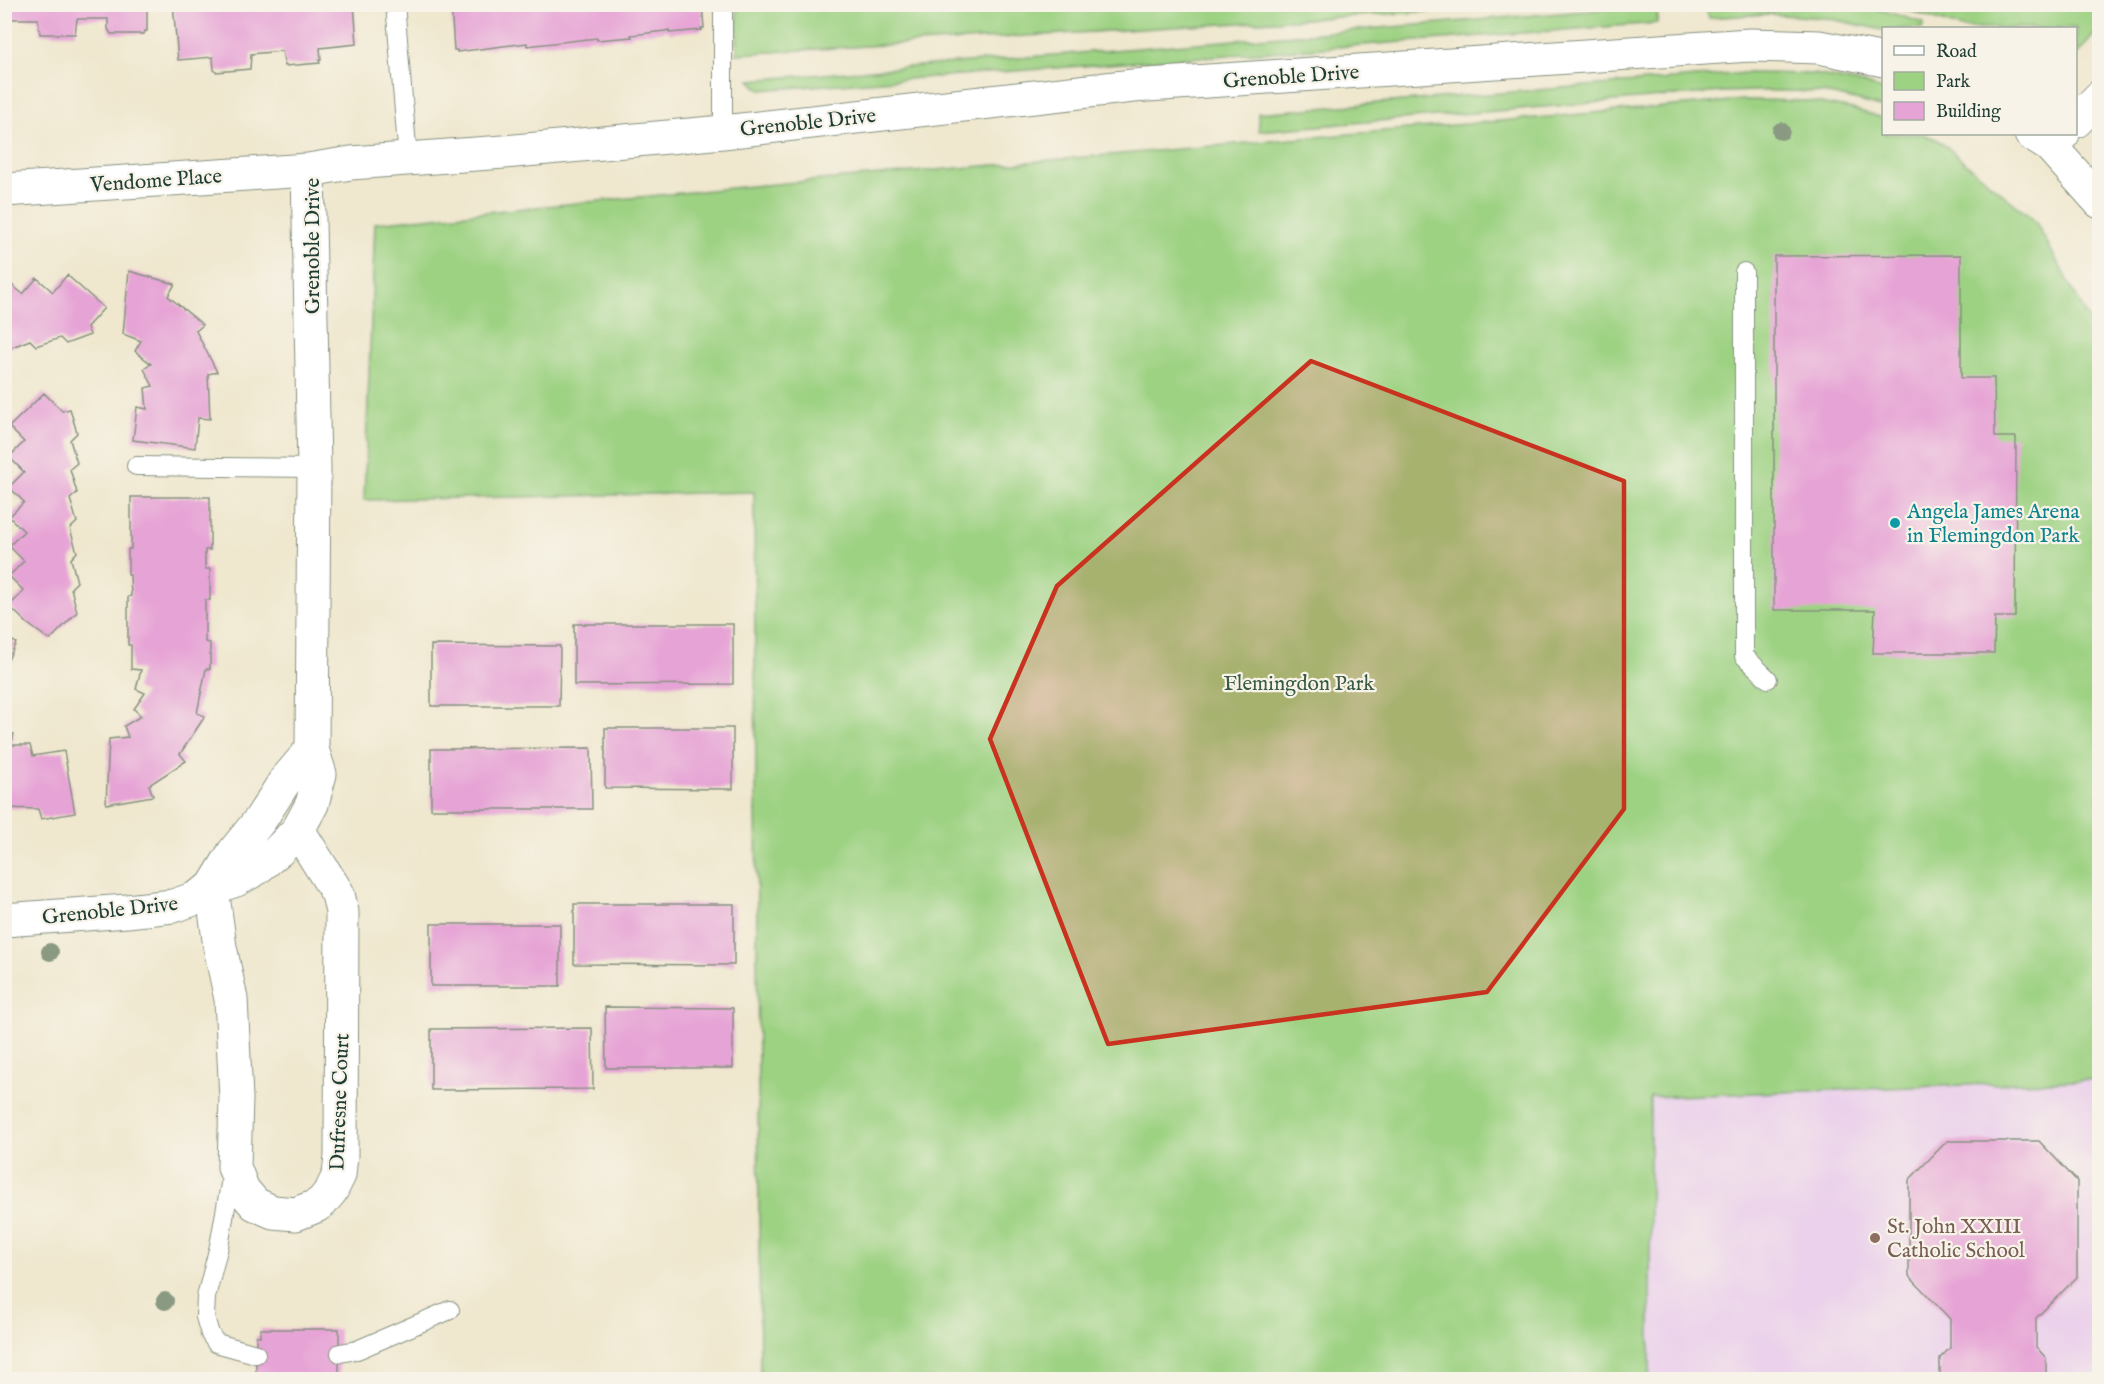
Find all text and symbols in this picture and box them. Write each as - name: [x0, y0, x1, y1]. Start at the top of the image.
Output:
- legend: [1882, 27, 2077, 135]
- text: Road: [1936, 41, 1977, 64]
- street label: Grenoble Drive: [1222, 59, 1360, 96]
- text: Park: [1936, 71, 1971, 94]
- text: Building: [1936, 101, 2001, 124]
- street label: Grenoble Drive: [739, 103, 878, 144]
- street label: Vendome Place: [88, 163, 223, 200]
- street label: Grenoble Drive: [300, 177, 327, 314]
- place label: Angela James Arena in Flemingdon Park: [1906, 499, 2080, 550]
- marker: Angela James Arena in Flemingdon Park: [1888, 516, 1902, 530]
- park label: Flemingdon Park: [1223, 671, 1375, 698]
- street label: Grenoble Drive: [41, 891, 180, 932]
- street label: Dufresne Court: [325, 1033, 356, 1171]
- place label: St. John XXIII Catholic School: [1887, 1214, 2025, 1265]
- marker: St. John XXIII Catholic School: [1868, 1231, 1882, 1245]

